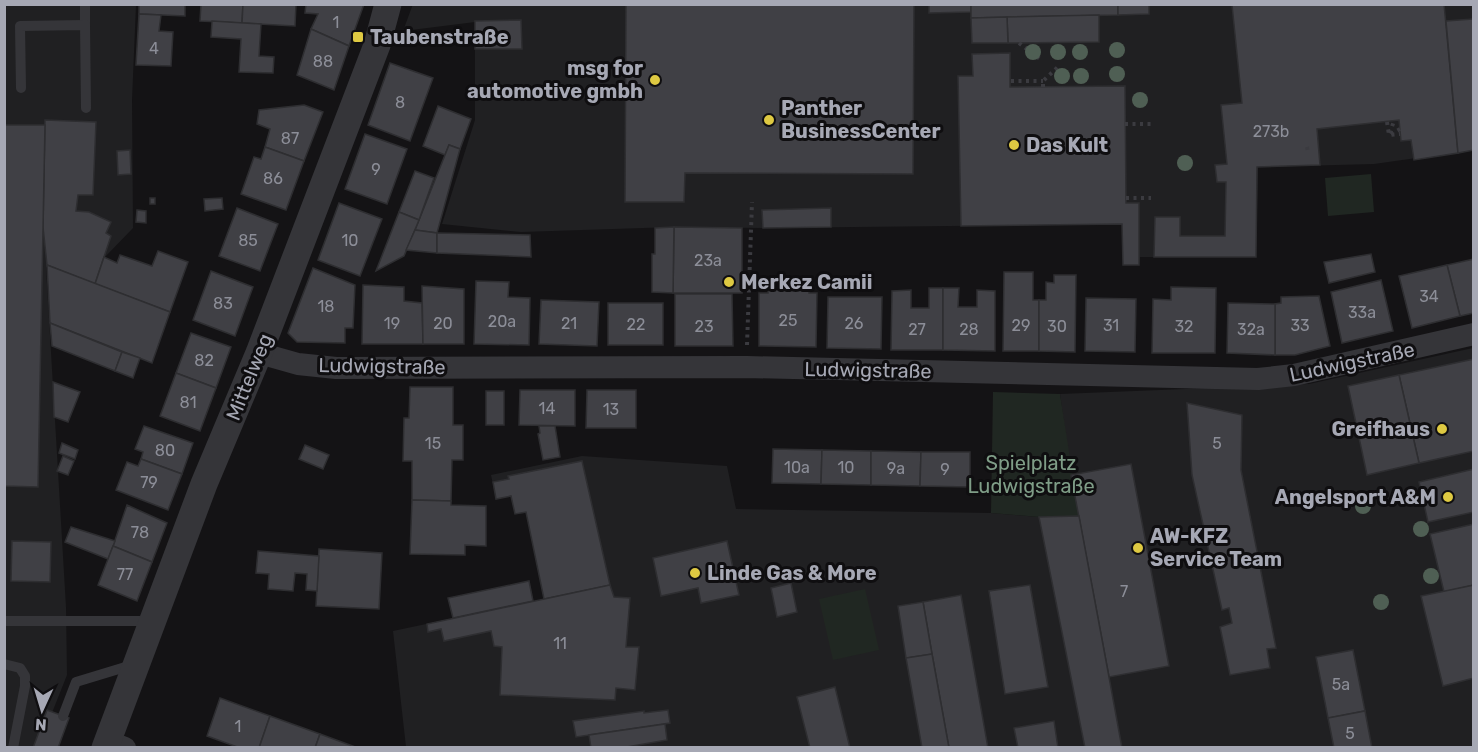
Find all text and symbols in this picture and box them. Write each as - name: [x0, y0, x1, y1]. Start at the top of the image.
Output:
- house number: 1: [333, 13, 339, 32]
- place label: Taubenstraße: [370, 25, 509, 49]
- marker: Taubenstraße: [351, 30, 365, 44]
- house number: 4: [149, 39, 159, 58]
- house number: 88: [313, 52, 333, 71]
- place label: msg for automotive gmbh: [467, 56, 643, 103]
- marker: msg for automotive gmbh: [648, 73, 662, 87]
- house number: 8: [395, 93, 405, 112]
- place label: Panther BusinessCenter: [781, 96, 941, 143]
- marker: Panther BusinessCenter: [762, 113, 776, 127]
- house number: 273b: [1253, 122, 1289, 141]
- house number: 87: [281, 129, 299, 148]
- place label: Das Kult: [1026, 133, 1108, 157]
- marker: Das Kult: [1007, 138, 1021, 152]
- house number: 9: [371, 160, 381, 179]
- house number: 86: [263, 169, 283, 188]
- house number: 85: [238, 231, 258, 250]
- house number: 10: [341, 231, 359, 250]
- house number: 23a: [694, 251, 722, 270]
- place label: Merkez Camii: [741, 270, 873, 294]
- marker: Merkez Camii: [722, 275, 736, 289]
- house number: 34: [1419, 287, 1439, 306]
- house number: 83: [213, 294, 233, 313]
- house number: 18: [317, 297, 335, 316]
- house number: 33a: [1348, 303, 1376, 322]
- house number: 25: [779, 311, 797, 330]
- house number: 20a: [488, 312, 516, 331]
- house number: 19: [384, 314, 400, 333]
- house number: 20: [433, 314, 453, 333]
- house number: 21: [561, 314, 577, 333]
- house number: 26: [844, 314, 864, 333]
- house number: 22: [627, 315, 645, 334]
- house number: 29: [1012, 316, 1030, 335]
- house number: 31: [1103, 316, 1119, 335]
- house number: 33: [1290, 316, 1310, 335]
- house number: 23: [694, 317, 714, 336]
- house number: 30: [1047, 317, 1067, 336]
- house number: 32: [1174, 317, 1194, 336]
- house number: 27: [908, 320, 926, 339]
- house number: 28: [959, 320, 979, 339]
- house number: 32a: [1237, 320, 1265, 339]
- street label: Mittelweg: [221, 330, 277, 424]
- street label: Ludwigstraße: [1287, 337, 1417, 387]
- house number: 82: [194, 351, 214, 370]
- street label: Ludwigstraße: [318, 353, 446, 379]
- street label: Ludwigstraße: [804, 357, 932, 383]
- house number: 81: [179, 393, 197, 412]
- house number: 14: [539, 399, 555, 418]
- house number: 13: [603, 400, 619, 419]
- place label: Greifhaus: [1331, 417, 1430, 441]
- marker: Greifhaus: [1435, 422, 1449, 436]
- house number: 15: [425, 434, 441, 453]
- house number: 5: [1212, 434, 1222, 453]
- house number: 80: [155, 441, 175, 460]
- park label: Spielplatz Ludwigstraße: [967, 451, 1095, 498]
- house number: 10a: [784, 458, 810, 477]
- house number: 10: [837, 458, 855, 477]
- house number: 9a: [887, 459, 905, 478]
- house number: 9: [940, 460, 950, 479]
- house number: 79: [140, 473, 158, 492]
- place label: Angelsport A&M: [1275, 485, 1436, 509]
- marker: Angelsport A&M: [1441, 490, 1455, 504]
- house number: 78: [131, 523, 149, 542]
- place label: AW-KFZ Service Team: [1150, 524, 1282, 571]
- marker: AW-KFZ Service Team: [1131, 541, 1145, 555]
- place label: Linde Gas & More: [707, 561, 877, 585]
- house number: 77: [117, 565, 133, 584]
- marker: Linde Gas & More: [688, 566, 702, 580]
- house number: 7: [1120, 582, 1128, 601]
- house number: 11: [553, 634, 567, 653]
- house number: 5a: [1332, 675, 1350, 694]
- north arrow: [12, 680, 72, 740]
- text: N: [35, 715, 47, 734]
- house number: 1: [235, 717, 241, 736]
- house number: 5: [1345, 724, 1355, 743]

